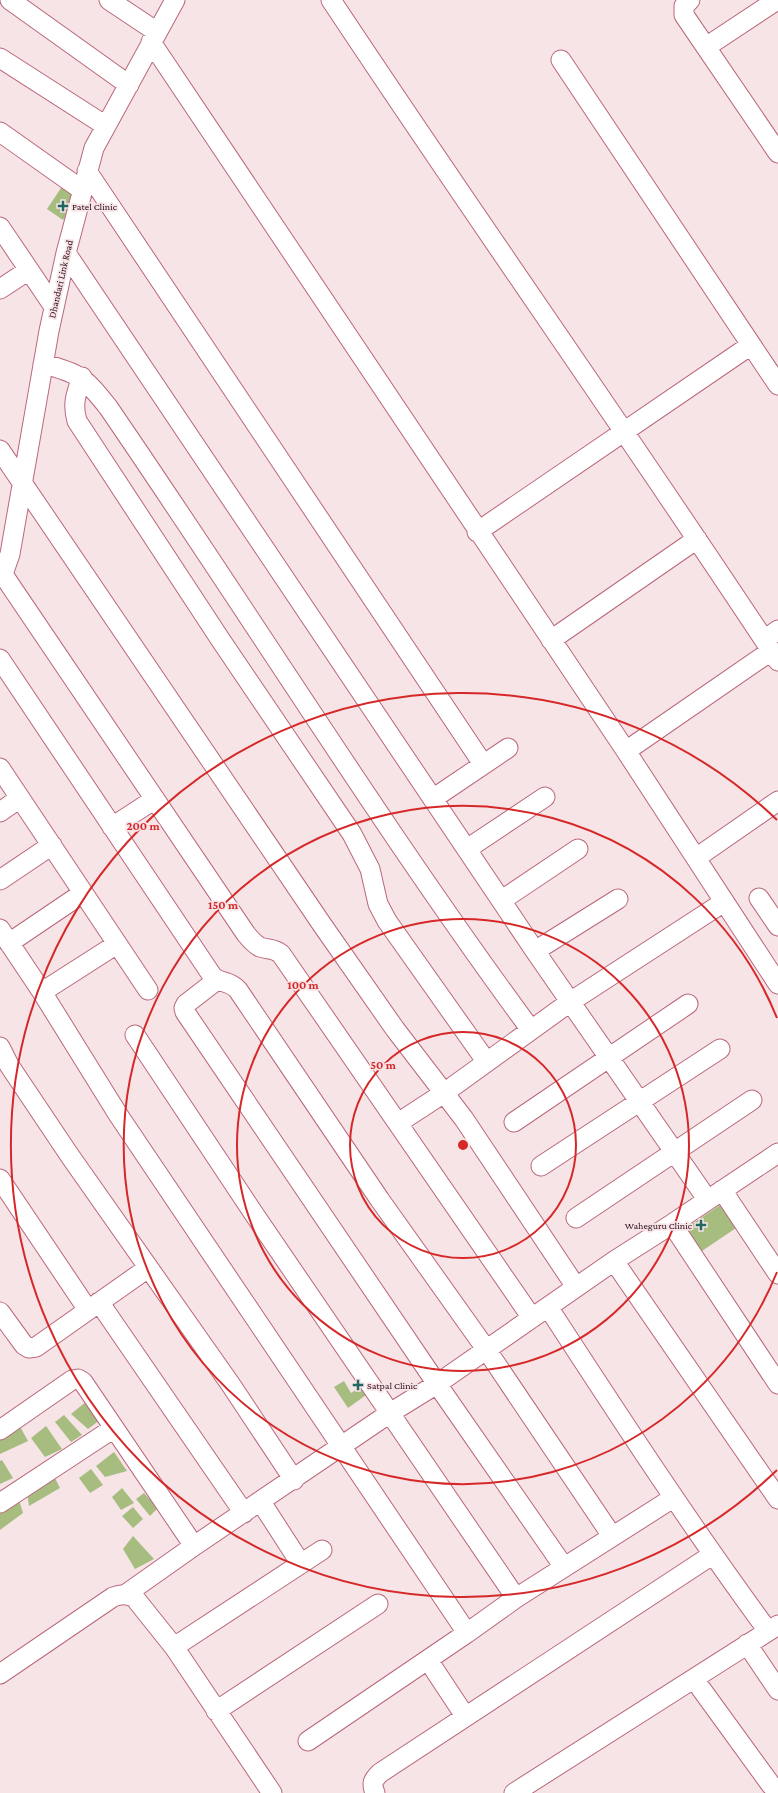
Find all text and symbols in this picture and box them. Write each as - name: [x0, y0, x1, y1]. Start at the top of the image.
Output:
- marker: Patel Clinic: [57, 200, 69, 212]
- place label: Patel Clinic: [72, 201, 118, 212]
- street label: Dhandari Link Road: [46, 238, 75, 319]
- text: 200 m: [126, 819, 160, 833]
- text: 150 m: [208, 898, 239, 912]
- text: 100 m: [287, 978, 320, 992]
- text: 50 m: [370, 1058, 397, 1072]
- centre of rings: [456, 1138, 470, 1152]
- marker: Waheguru Clinic: [695, 1219, 707, 1231]
- place label: Waheguru Clinic: [625, 1220, 693, 1231]
- marker: Satpal Clinic: [352, 1379, 364, 1391]
- place label: Satpal Clinic: [367, 1380, 418, 1391]

